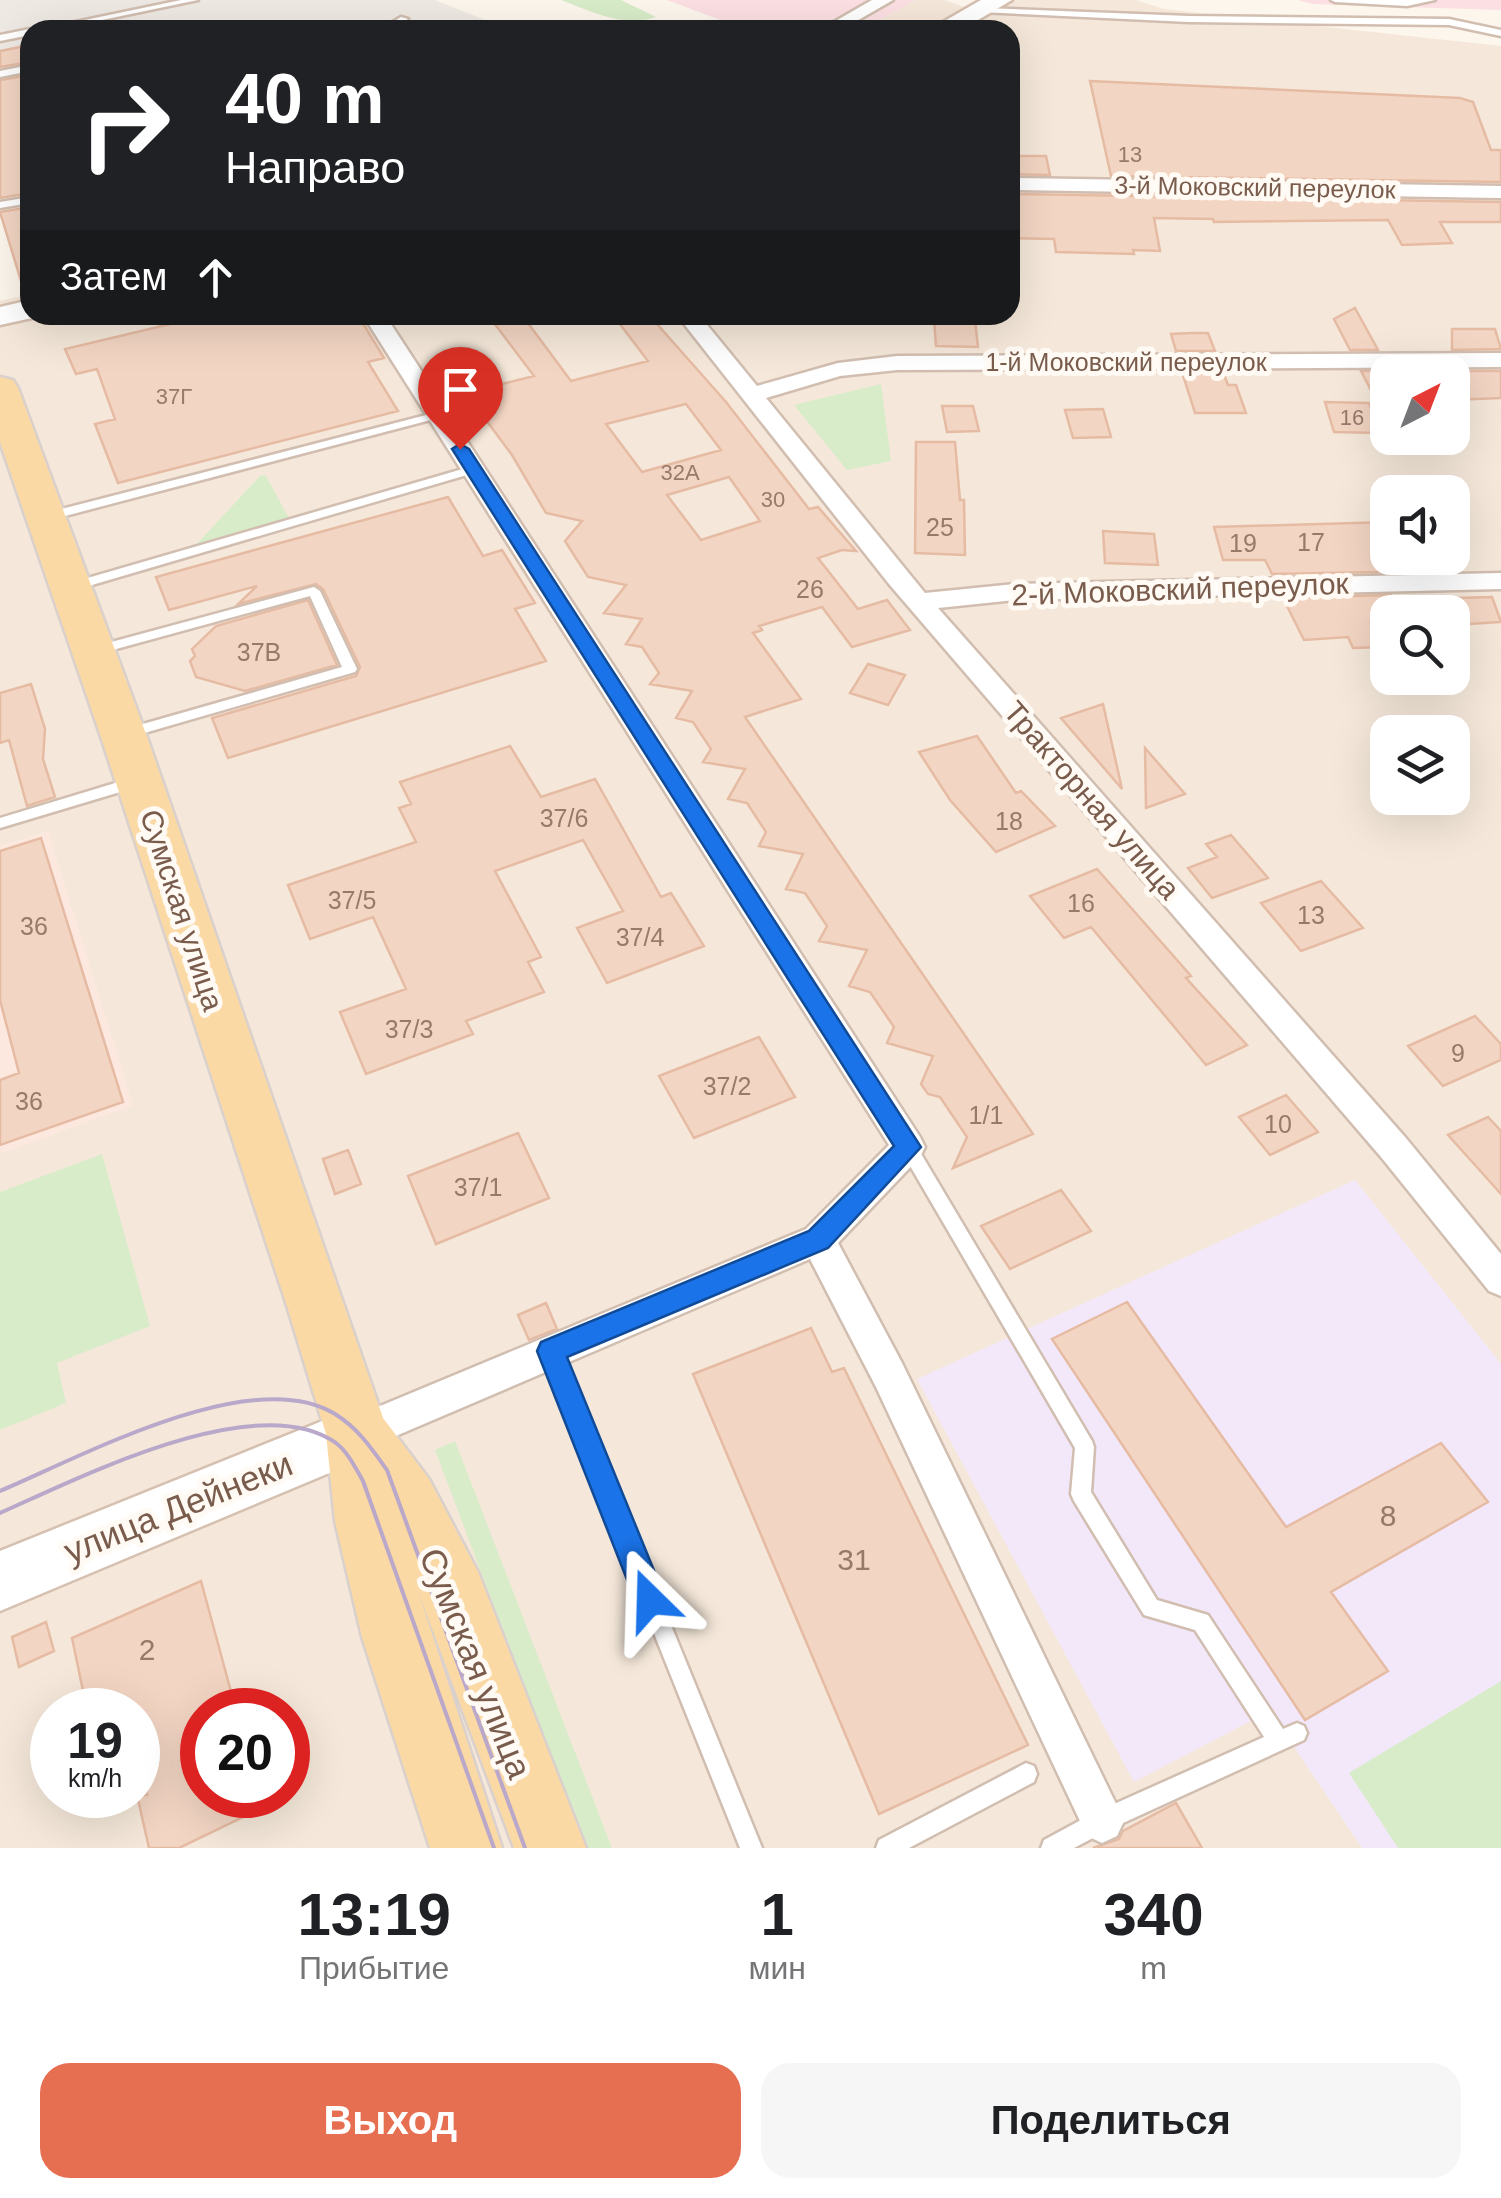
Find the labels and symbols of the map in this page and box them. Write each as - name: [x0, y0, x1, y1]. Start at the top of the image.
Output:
- house number: 13: [1118, 142, 1142, 167]
- street label: 3-й Моковский переулок: [1114, 171, 1397, 203]
- pin: [418, 347, 503, 450]
- street label: 1-й Моковский переулок: [985, 348, 1268, 376]
- north arrow: [1370, 355, 1470, 455]
- house number: 37Г: [156, 384, 192, 409]
- house number: 16: [1340, 405, 1364, 430]
- house number: 32А: [660, 460, 700, 485]
- house number: 30: [761, 487, 785, 512]
- house number: 25: [926, 513, 954, 541]
- house number: 17: [1297, 528, 1325, 556]
- house number: 19: [1229, 529, 1257, 557]
- street label: 2-й Моковский переулок: [1011, 567, 1350, 611]
- house number: 26: [796, 575, 824, 603]
- house number: 37В: [237, 638, 281, 666]
- street label: Тракторная улица: [997, 695, 1187, 906]
- house number: 37/6: [540, 804, 588, 832]
- street label: Сумская улица: [134, 805, 230, 1015]
- house number: 18: [995, 807, 1023, 835]
- house number: 37/5: [328, 886, 376, 914]
- house number: 16: [1067, 889, 1095, 917]
- house number: 13: [1297, 901, 1325, 929]
- house number: 36: [20, 912, 48, 940]
- house number: 37/4: [616, 923, 664, 951]
- house number: 37/3: [385, 1015, 433, 1043]
- house number: 9: [1451, 1039, 1465, 1067]
- house number: 37/2: [703, 1072, 751, 1100]
- house number: 36: [15, 1087, 43, 1115]
- house number: 1/1: [969, 1101, 1003, 1129]
- house number: 10: [1264, 1110, 1292, 1138]
- house number: 37/1: [454, 1173, 502, 1201]
- street label: улица Дейнеки: [58, 1444, 298, 1570]
- house number: 8: [1380, 1499, 1396, 1532]
- street label: Сумская улица: [412, 1542, 540, 1784]
- house number: 31: [837, 1543, 871, 1576]
- position arrow: [598, 1548, 702, 1652]
- house number: 2: [139, 1633, 155, 1666]
- speed limit sign: 20: [180, 1688, 310, 1818]

